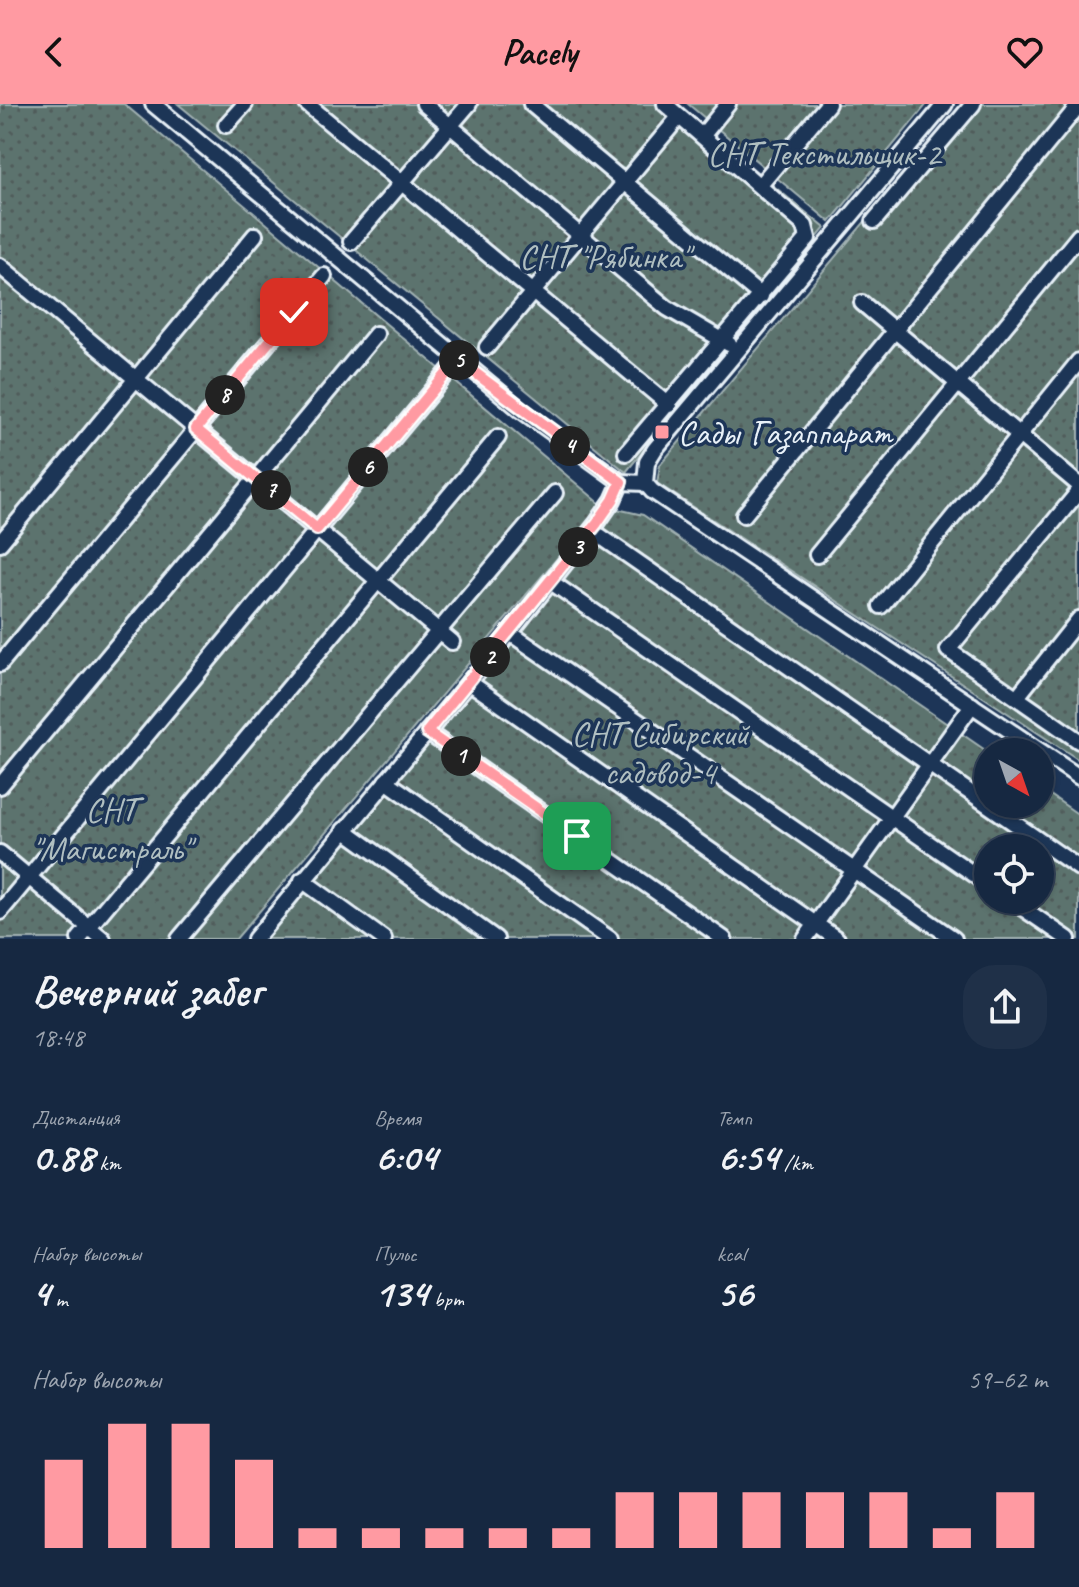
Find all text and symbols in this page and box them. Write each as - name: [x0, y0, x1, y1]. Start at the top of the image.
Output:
- text: Pacely: [502, 29, 577, 75]
- icon: back: [32, 30, 76, 74]
- icon: heart: [1003, 30, 1047, 74]
- park label: СНТ Текстильщик-2: [707, 132, 943, 175]
- park label: СНТ "Рябинка": [519, 235, 696, 278]
- pin: [260, 278, 328, 346]
- icon: check: [272, 290, 316, 334]
- pin: 5: [439, 340, 479, 380]
- text: 5: [454, 346, 464, 374]
- pin: 8: [205, 375, 245, 415]
- text: 8: [220, 381, 230, 409]
- place label: Сады Газаппарат: [678, 411, 894, 454]
- marker: Сады Газаппарат: [653, 423, 671, 441]
- pin: 4: [550, 426, 590, 466]
- text: 4: [565, 432, 575, 460]
- pin: 6: [348, 447, 388, 487]
- text: 6: [363, 453, 373, 481]
- pin: 7: [251, 470, 291, 510]
- text: 7: [266, 476, 276, 504]
- pin: 3: [558, 527, 598, 567]
- text: 3: [573, 533, 583, 561]
- pin: 2: [470, 637, 510, 677]
- text: 2: [485, 643, 495, 671]
- park label: СНТ Сибирский садовод-4: [571, 712, 750, 794]
- pin: 1: [441, 736, 481, 776]
- north arrow: [974, 738, 1054, 818]
- map controls: [974, 738, 1054, 914]
- text: 1: [456, 742, 466, 770]
- park label: СНТ "Магистраль": [32, 788, 197, 870]
- pin: [543, 802, 611, 870]
- icon: arrive: [555, 814, 599, 858]
- button: locate: [974, 834, 1054, 914]
- text: Вечерний забег: [32, 963, 262, 1018]
- button: share: [963, 965, 1047, 1049]
- text: 18:48: [32, 1021, 84, 1054]
- text: Дистанция: [32, 1104, 120, 1132]
- text: Время: [374, 1104, 421, 1132]
- text: Темп: [717, 1104, 752, 1132]
- text: 0.88: [32, 1132, 94, 1182]
- text: 6:04: [374, 1132, 437, 1182]
- text: 6:54: [717, 1132, 779, 1182]
- text: km: [94, 1149, 121, 1177]
- text: /km: [779, 1149, 813, 1177]
- text: Набор высоты: [32, 1240, 141, 1268]
- text: Пульс: [374, 1240, 417, 1268]
- text: kcal: [717, 1240, 746, 1268]
- text: 4: [32, 1268, 50, 1318]
- text: 134: [374, 1268, 428, 1318]
- text: 56: [717, 1268, 753, 1318]
- text: m: [50, 1285, 68, 1313]
- text: bpm: [428, 1285, 464, 1313]
- text: Набор высоты: [32, 1363, 161, 1396]
- text: 59–62 m: [968, 1363, 1047, 1396]

